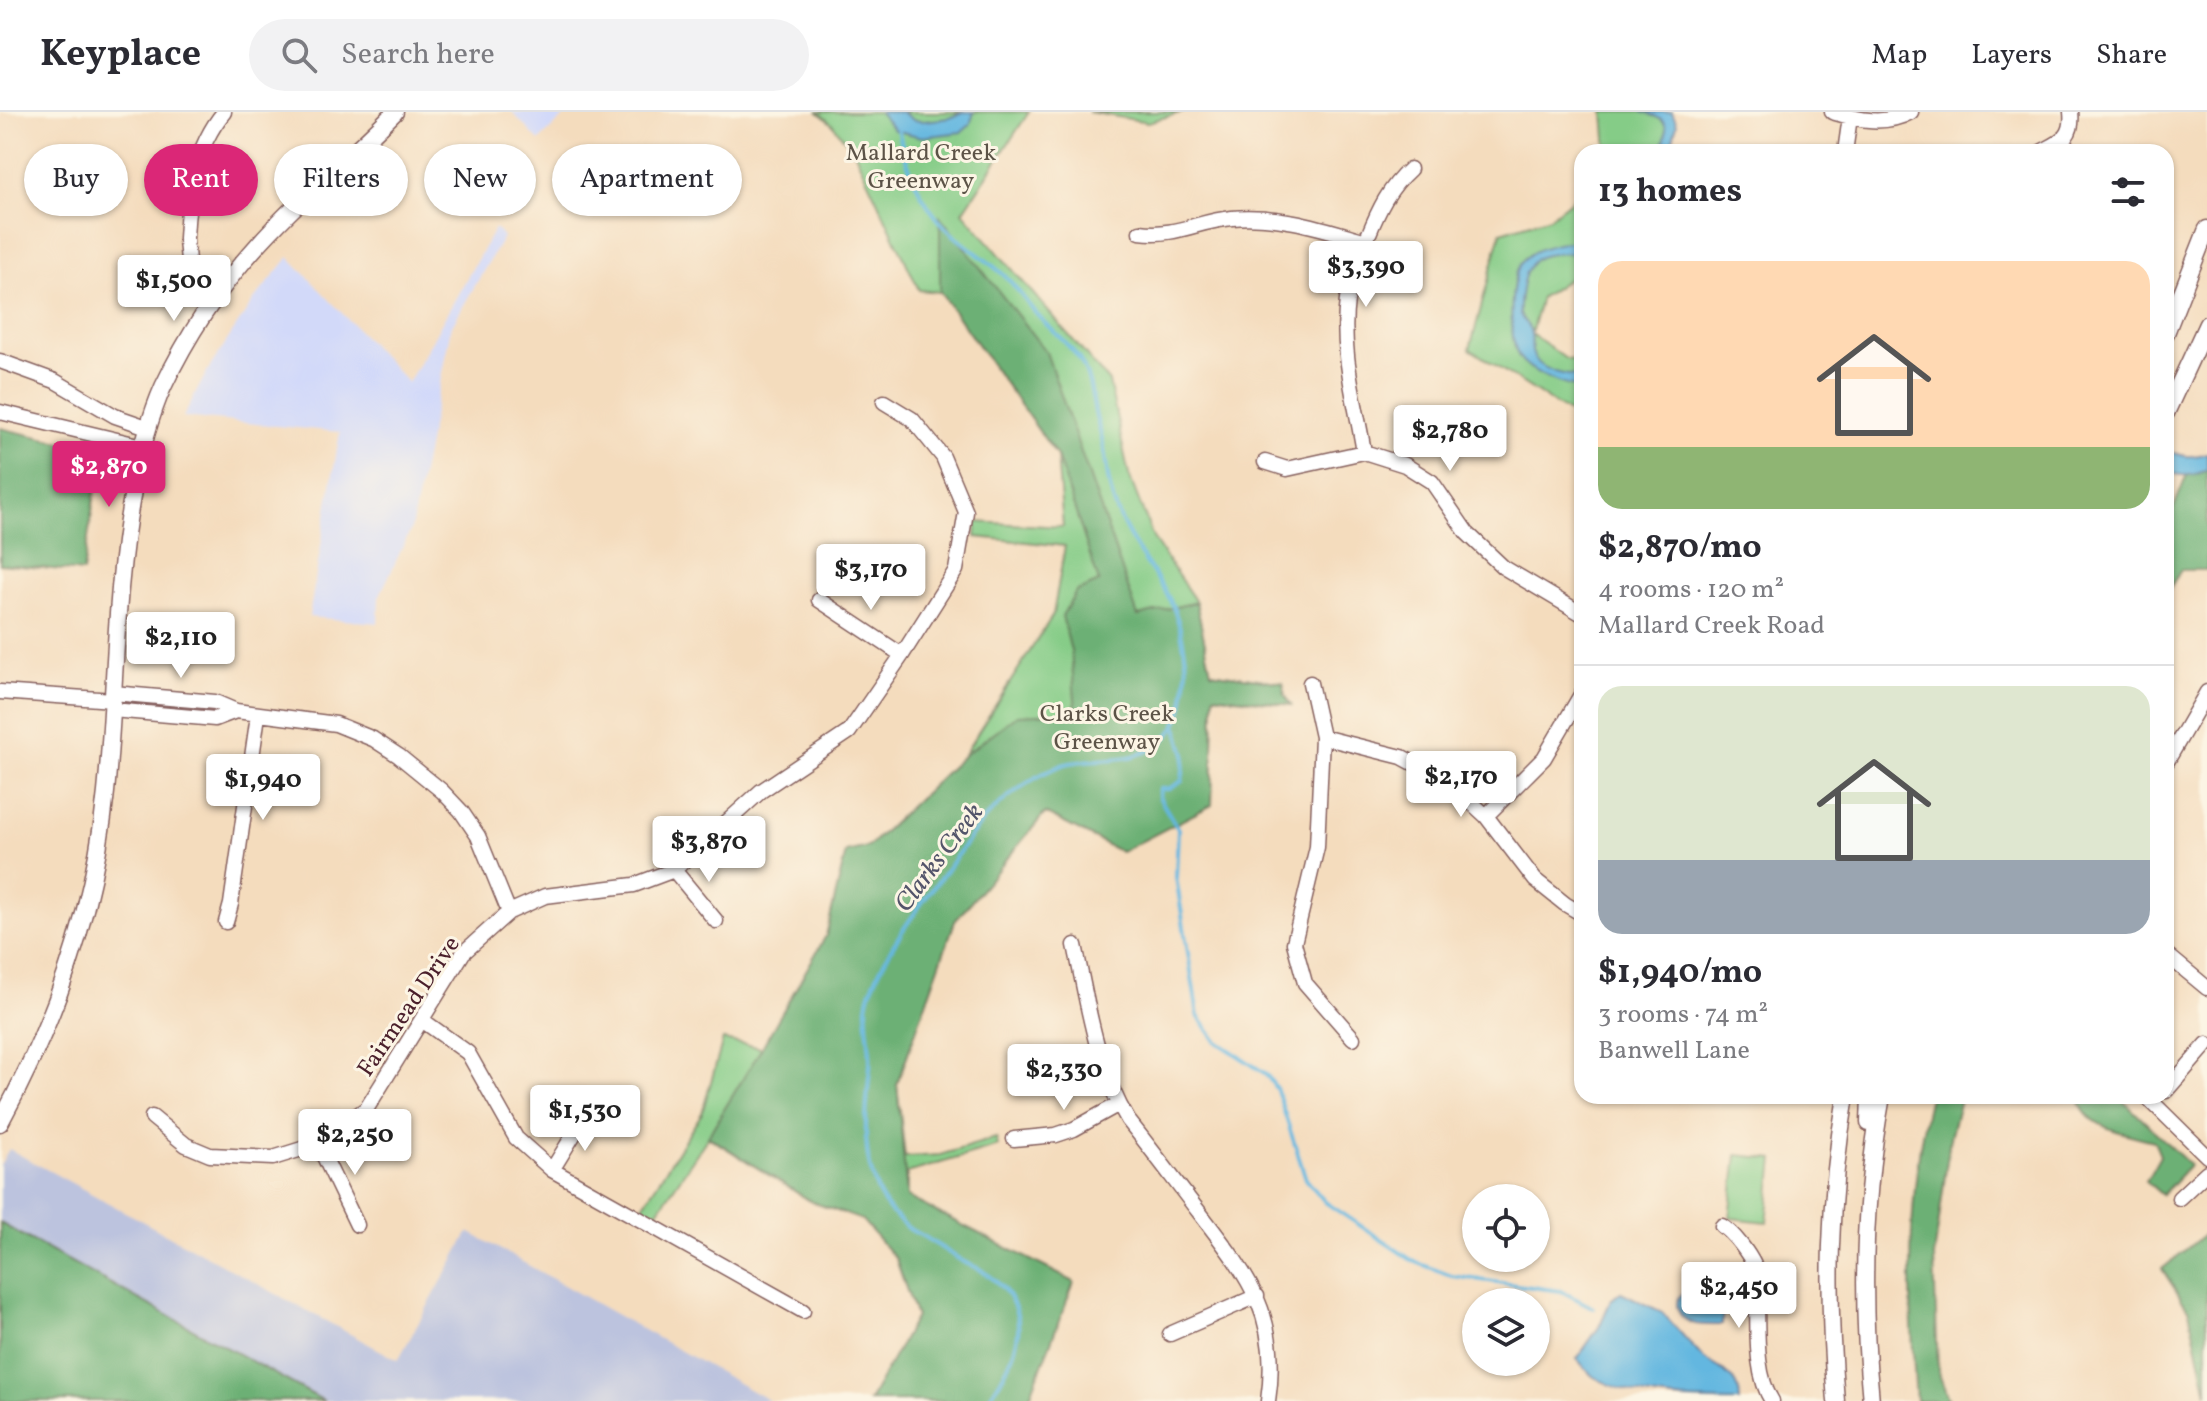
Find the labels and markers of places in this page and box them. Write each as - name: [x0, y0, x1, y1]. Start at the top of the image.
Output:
- pin: $3,390: [1301, 241, 1431, 309]
- pin: $1,500: [109, 255, 239, 323]
- pin: $2,780: [1385, 405, 1515, 473]
- pin: $2,870: [44, 441, 174, 509]
- pin: $3,170: [806, 544, 936, 612]
- pin: $2,110: [116, 612, 246, 680]
- pin: $2,170: [1396, 751, 1526, 819]
- pin: $1,940: [198, 754, 328, 822]
- pin: $3,870: [644, 816, 774, 884]
- pin: $2,330: [999, 1044, 1129, 1112]
- pin: $1,530: [520, 1085, 650, 1153]
- pin: $2,250: [290, 1109, 420, 1177]
- pin: $2,450: [1674, 1262, 1804, 1330]

